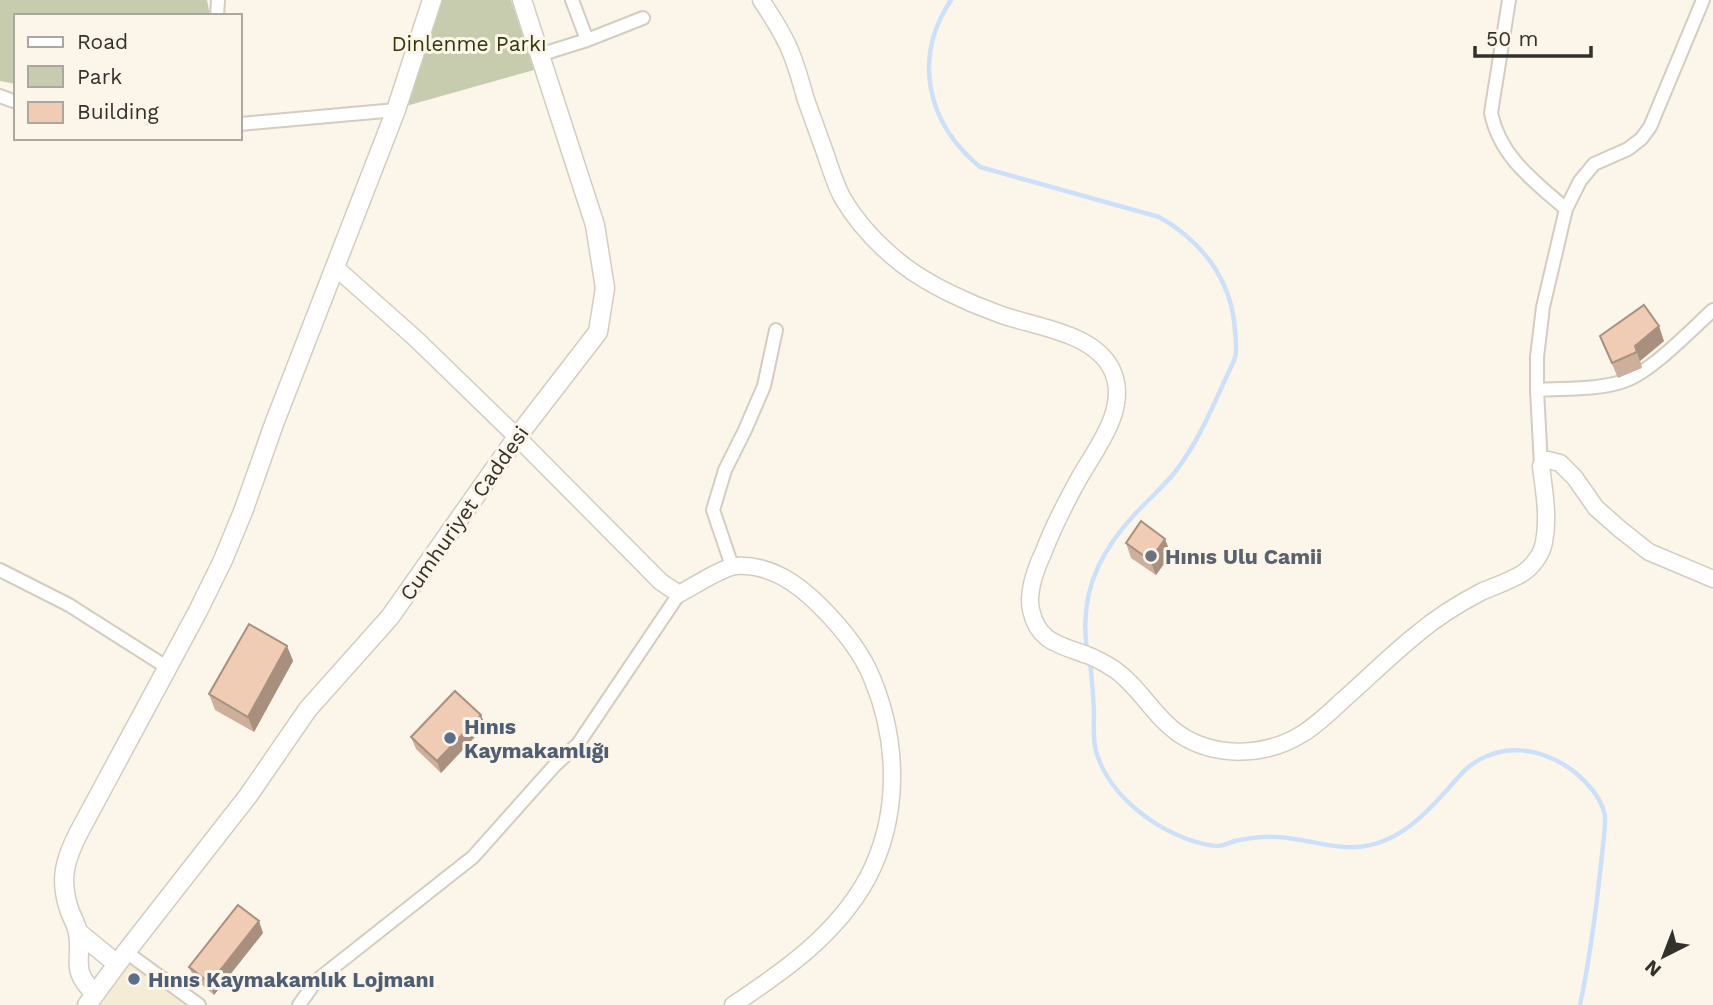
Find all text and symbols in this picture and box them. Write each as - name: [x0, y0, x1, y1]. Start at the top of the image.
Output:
- legend: [14, 14, 242, 140]
- scale bar: [1475, 14, 1590, 58]
- text: 50 m: [1486, 26, 1538, 51]
- text: Road: [77, 29, 128, 54]
- park label: Dinlenme Parkı: [391, 31, 547, 56]
- text: Park: [77, 64, 122, 89]
- text: Building: [77, 99, 159, 124]
- street label: Cumhuriyet Caddesi: [394, 421, 534, 605]
- place label: Hınıs Ulu Camii: [1165, 544, 1322, 569]
- marker: Hınıs Ulu Camii: [1143, 548, 1159, 564]
- place label: Hınıs Kaymakamlığı: [464, 714, 609, 763]
- marker: Hınıs Kaymakamlığı: [442, 730, 458, 746]
- north arrow: [1629, 921, 1699, 991]
- text: N: [1640, 955, 1666, 982]
- place label: Hınıs Kaymakamlık Lojmanı: [148, 967, 435, 992]
- marker: Hınıs Kaymakamlık Lojmanı: [126, 971, 142, 987]

